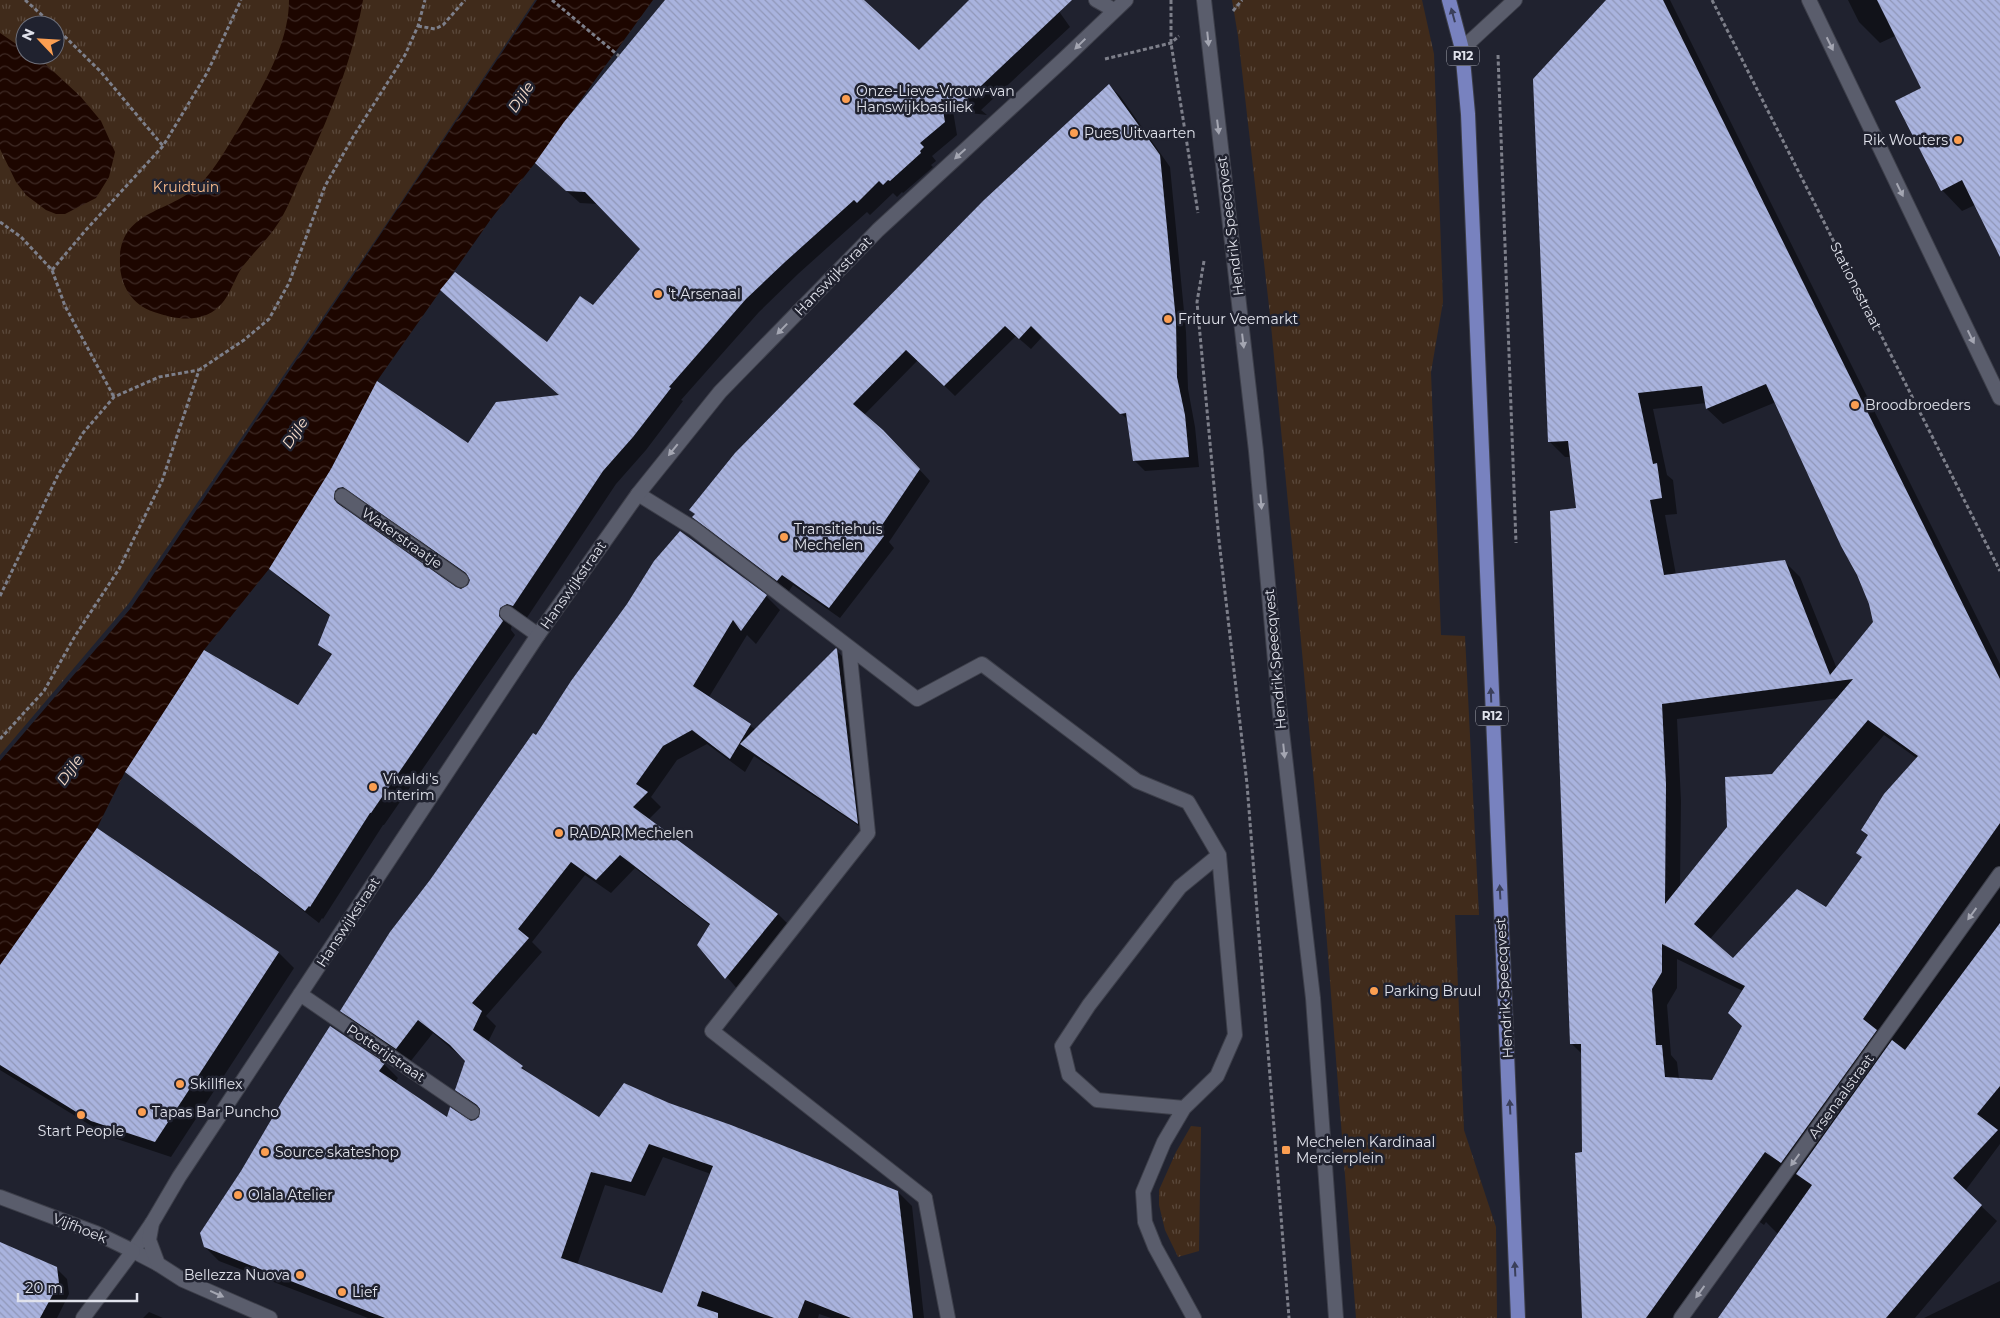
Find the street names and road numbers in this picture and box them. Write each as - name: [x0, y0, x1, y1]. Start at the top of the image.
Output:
- road number: R12: [1447, 46, 1479, 66]
- street label: Hendrik Speecqvest: [1212, 155, 1248, 297]
- street label: Hanswijkstraat: [791, 232, 876, 320]
- street label: Stationsstraat: [1826, 239, 1886, 333]
- street label: Waterstraatje: [358, 504, 446, 572]
- street label: Hanswijkstraat: [536, 537, 610, 633]
- street label: Hendrik Speecqvest: [1260, 588, 1290, 730]
- road number: R12: [1476, 706, 1508, 726]
- street label: Hanswijkstraat: [312, 873, 384, 970]
- street label: Hendrik Speecqvest: [1491, 917, 1517, 1059]
- street label: Potterijstraat: [343, 1020, 429, 1086]
- street label: Arsenaalstraat: [1804, 1050, 1878, 1142]
- street label: Vijfhoek: [50, 1209, 110, 1247]

